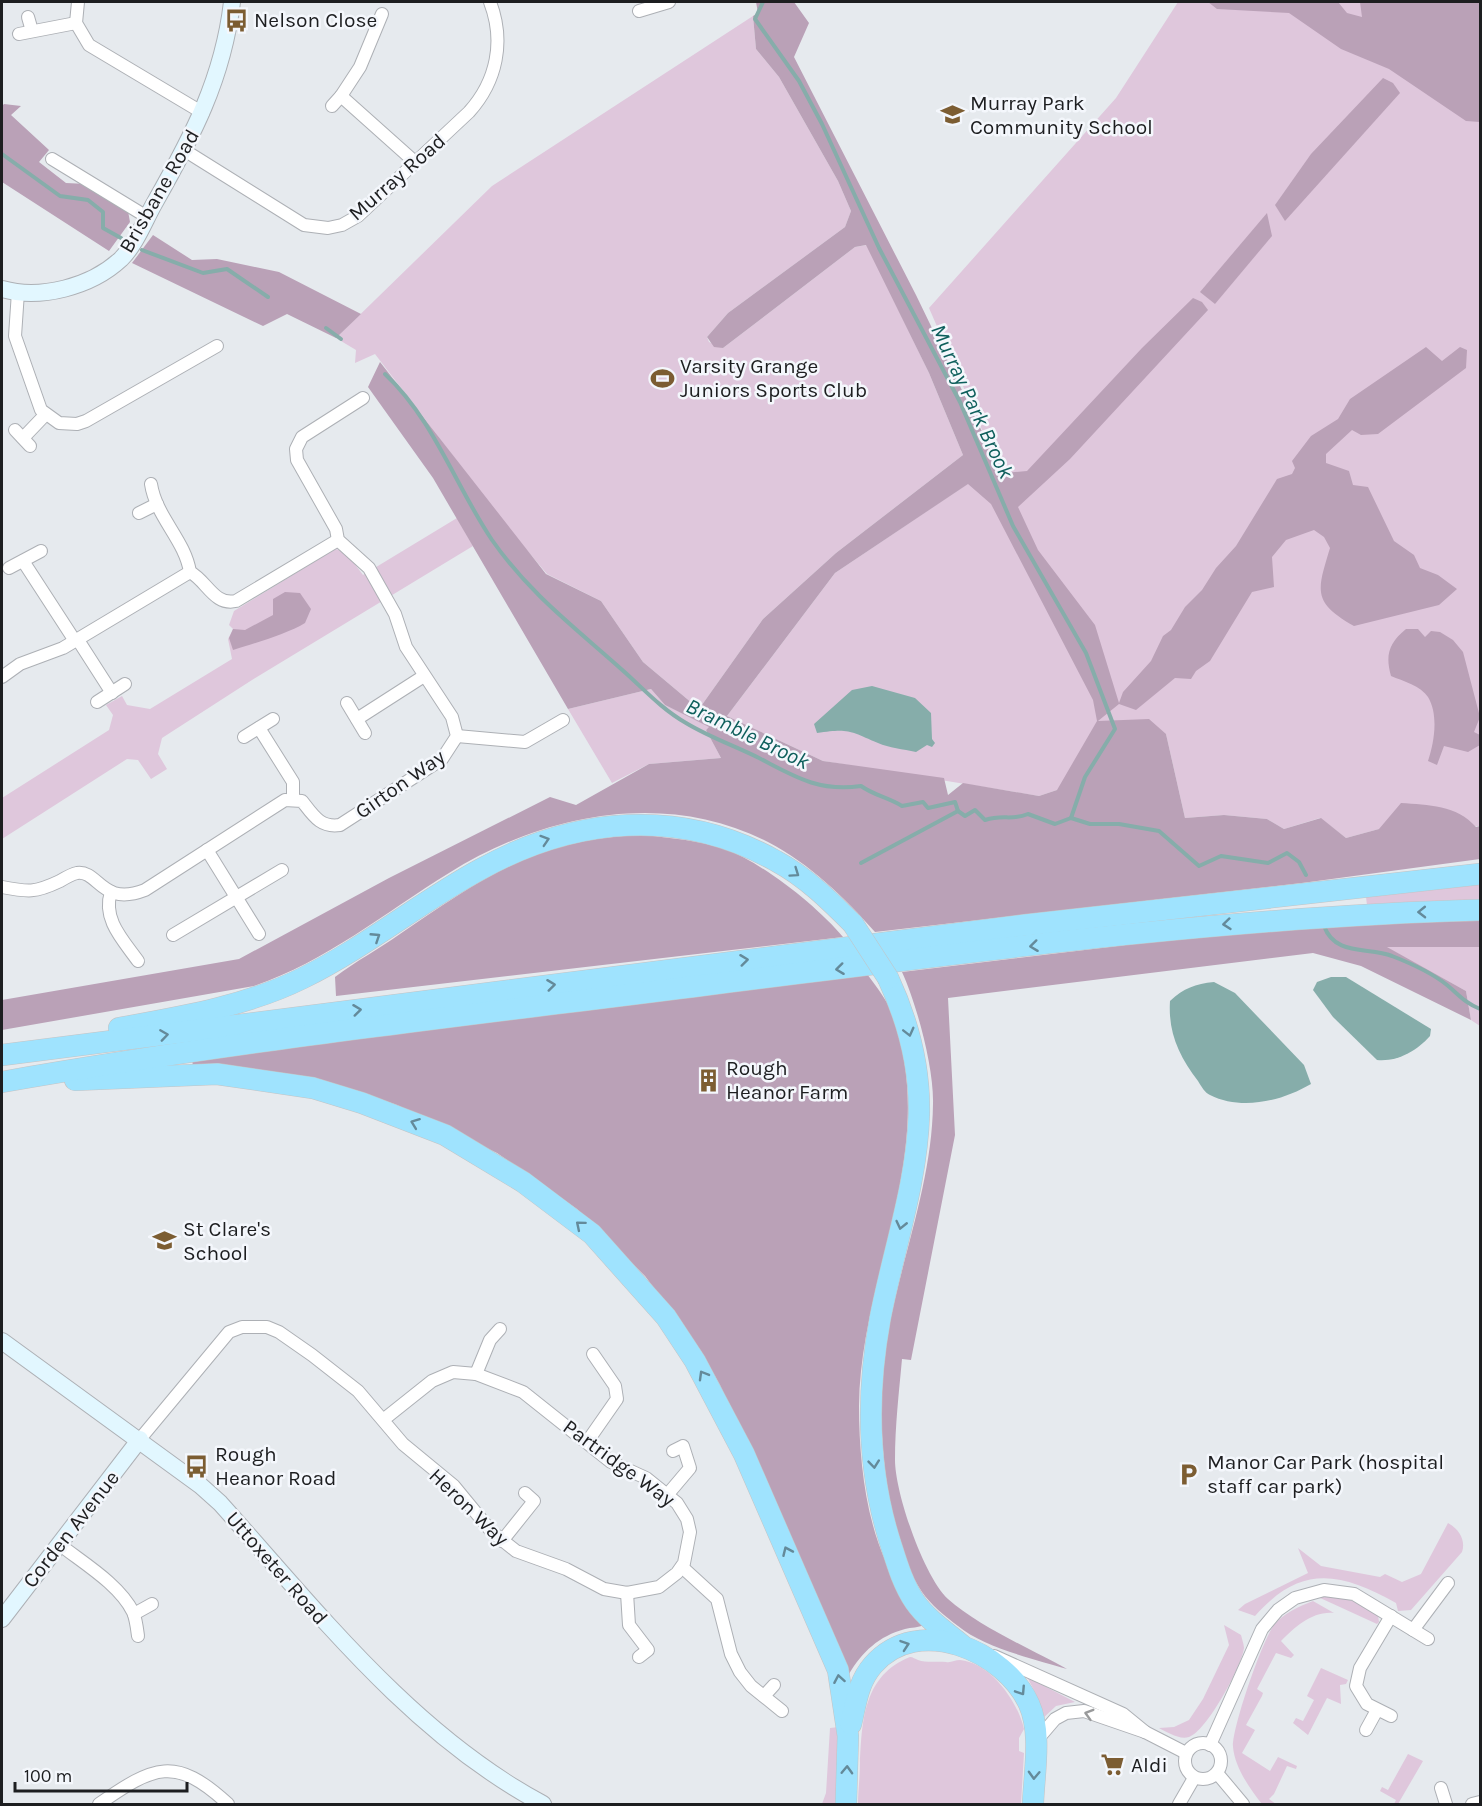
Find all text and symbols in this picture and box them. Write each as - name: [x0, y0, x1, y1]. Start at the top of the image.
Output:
- bus stop icon: Nelson Close: [223, 7, 249, 33]
- place label: Nelson Close: [254, 8, 377, 32]
- place label: Murray Park Community School: [970, 91, 1153, 139]
- school or university icon: Murray Park Community School: [939, 102, 965, 128]
- street label: Brisbane Road: [114, 125, 204, 257]
- street label: Murray Road: [344, 128, 450, 226]
- water label: Murray Park Brook: [925, 320, 1020, 484]
- place label: Varsity Grange Juniors Sports Club: [680, 354, 867, 402]
- sports icon: Varsity Grange Juniors Sports Club: [649, 365, 675, 391]
- water label: Bramble Brook: [682, 693, 814, 775]
- street label: Girton Way: [351, 744, 450, 824]
- one-way arrow: [539, 835, 550, 848]
- one-way arrow: [788, 866, 799, 877]
- one-way arrow: [1418, 905, 1427, 918]
- one-way arrow: [1223, 917, 1232, 930]
- one-way arrow: [369, 933, 380, 944]
- one-way arrow: [1029, 939, 1038, 951]
- one-way arrow: [739, 954, 749, 967]
- one-way arrow: [836, 962, 845, 975]
- one-way arrow: [546, 979, 555, 992]
- one-way arrow: [353, 1004, 362, 1016]
- one-way arrow: [901, 1027, 914, 1037]
- one-way arrow: [159, 1030, 168, 1042]
- place label: Rough Heanor Farm: [726, 1056, 848, 1104]
- building icon: Rough Heanor Farm: [695, 1067, 721, 1093]
- one-way arrow: [410, 1118, 421, 1131]
- place label: St Clare's School: [183, 1217, 271, 1265]
- one-way arrow: [896, 1219, 909, 1229]
- one-way arrow: [576, 1221, 587, 1232]
- school or university icon: St Clare's School: [152, 1228, 178, 1254]
- one-way arrow: [699, 1371, 710, 1381]
- street label: Partridge Way: [559, 1414, 680, 1512]
- place label: Rough Heanor Road: [215, 1442, 336, 1490]
- place label: Manor Car Park (hospital staff car park): [1207, 1450, 1444, 1498]
- bus stop icon: Rough Heanor Road: [184, 1453, 210, 1479]
- one-way arrow: [867, 1460, 880, 1469]
- parking icon: Manor Car Park (hospital staff car park): [1176, 1461, 1202, 1487]
- street label: Heron Way: [424, 1463, 514, 1551]
- street label: Corden Avenue: [18, 1466, 124, 1592]
- street label: Uttoxeter Road: [221, 1507, 333, 1629]
- one-way arrow: [782, 1547, 794, 1558]
- one-way arrow: [899, 1640, 910, 1653]
- one-way arrow: [833, 1674, 846, 1684]
- one-way arrow: [1014, 1684, 1025, 1695]
- one-way arrow: [1084, 1708, 1094, 1721]
- supermarket icon: Aldi: [1100, 1752, 1126, 1778]
- place label: Aldi: [1131, 1753, 1168, 1777]
- scale bar: [15, 1755, 188, 1793]
- text: 100 m: [24, 1765, 72, 1787]
- one-way arrow: [841, 1766, 853, 1775]
- one-way arrow: [1028, 1770, 1040, 1779]

